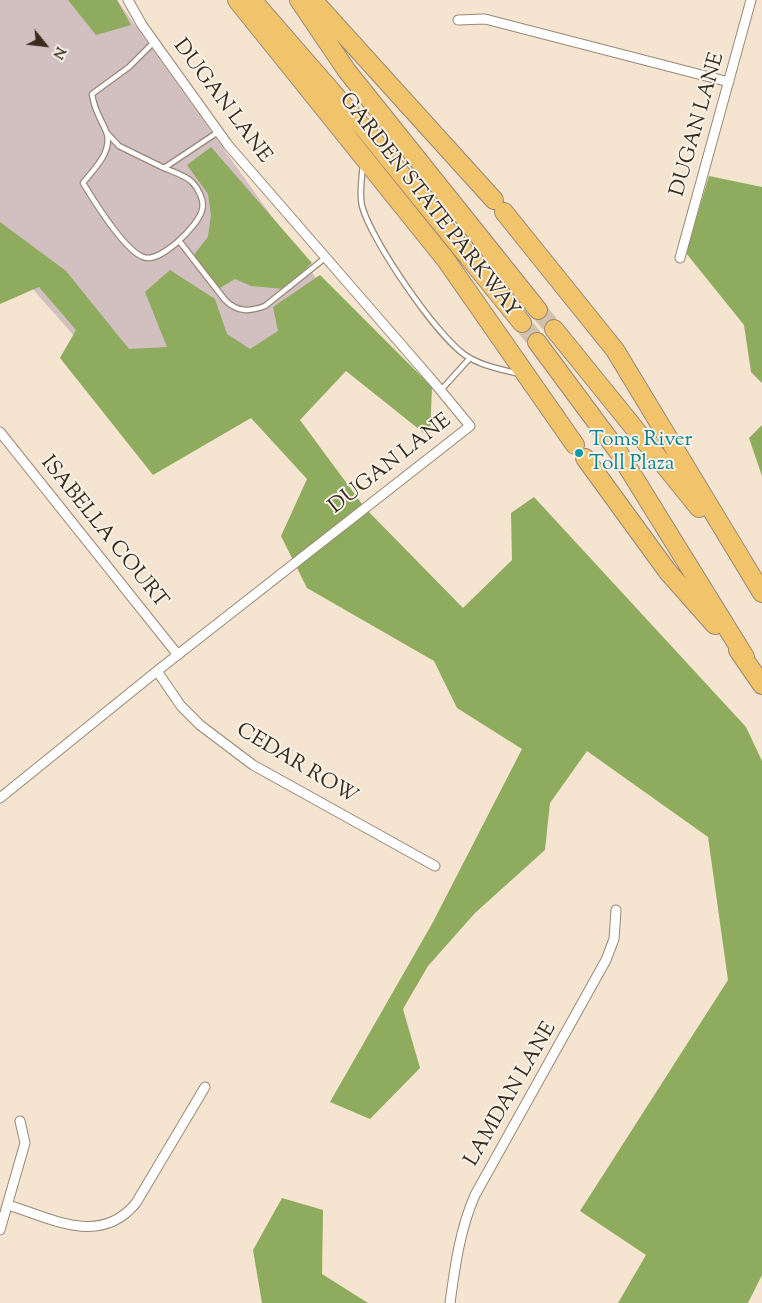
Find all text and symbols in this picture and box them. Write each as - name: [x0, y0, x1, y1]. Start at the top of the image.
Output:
- north arrow: [20, 20, 70, 70]
- street label: DUGAN LANE: [166, 35, 276, 169]
- text: N: [47, 43, 70, 62]
- street label: DUGAN LANE: [666, 50, 732, 200]
- street label: GARDEN STATE PARKWAY: [332, 89, 524, 323]
- street label: DUGAN LANE: [325, 409, 457, 521]
- place label: Toms River Toll Plaza: [589, 428, 692, 478]
- marker: Toms River Toll Plaza: [573, 447, 585, 459]
- street label: ISABELLA COURT: [34, 452, 172, 614]
- street label: CEDAR ROW: [231, 719, 361, 811]
- street label: LAMDAN LANE: [461, 1019, 563, 1171]

